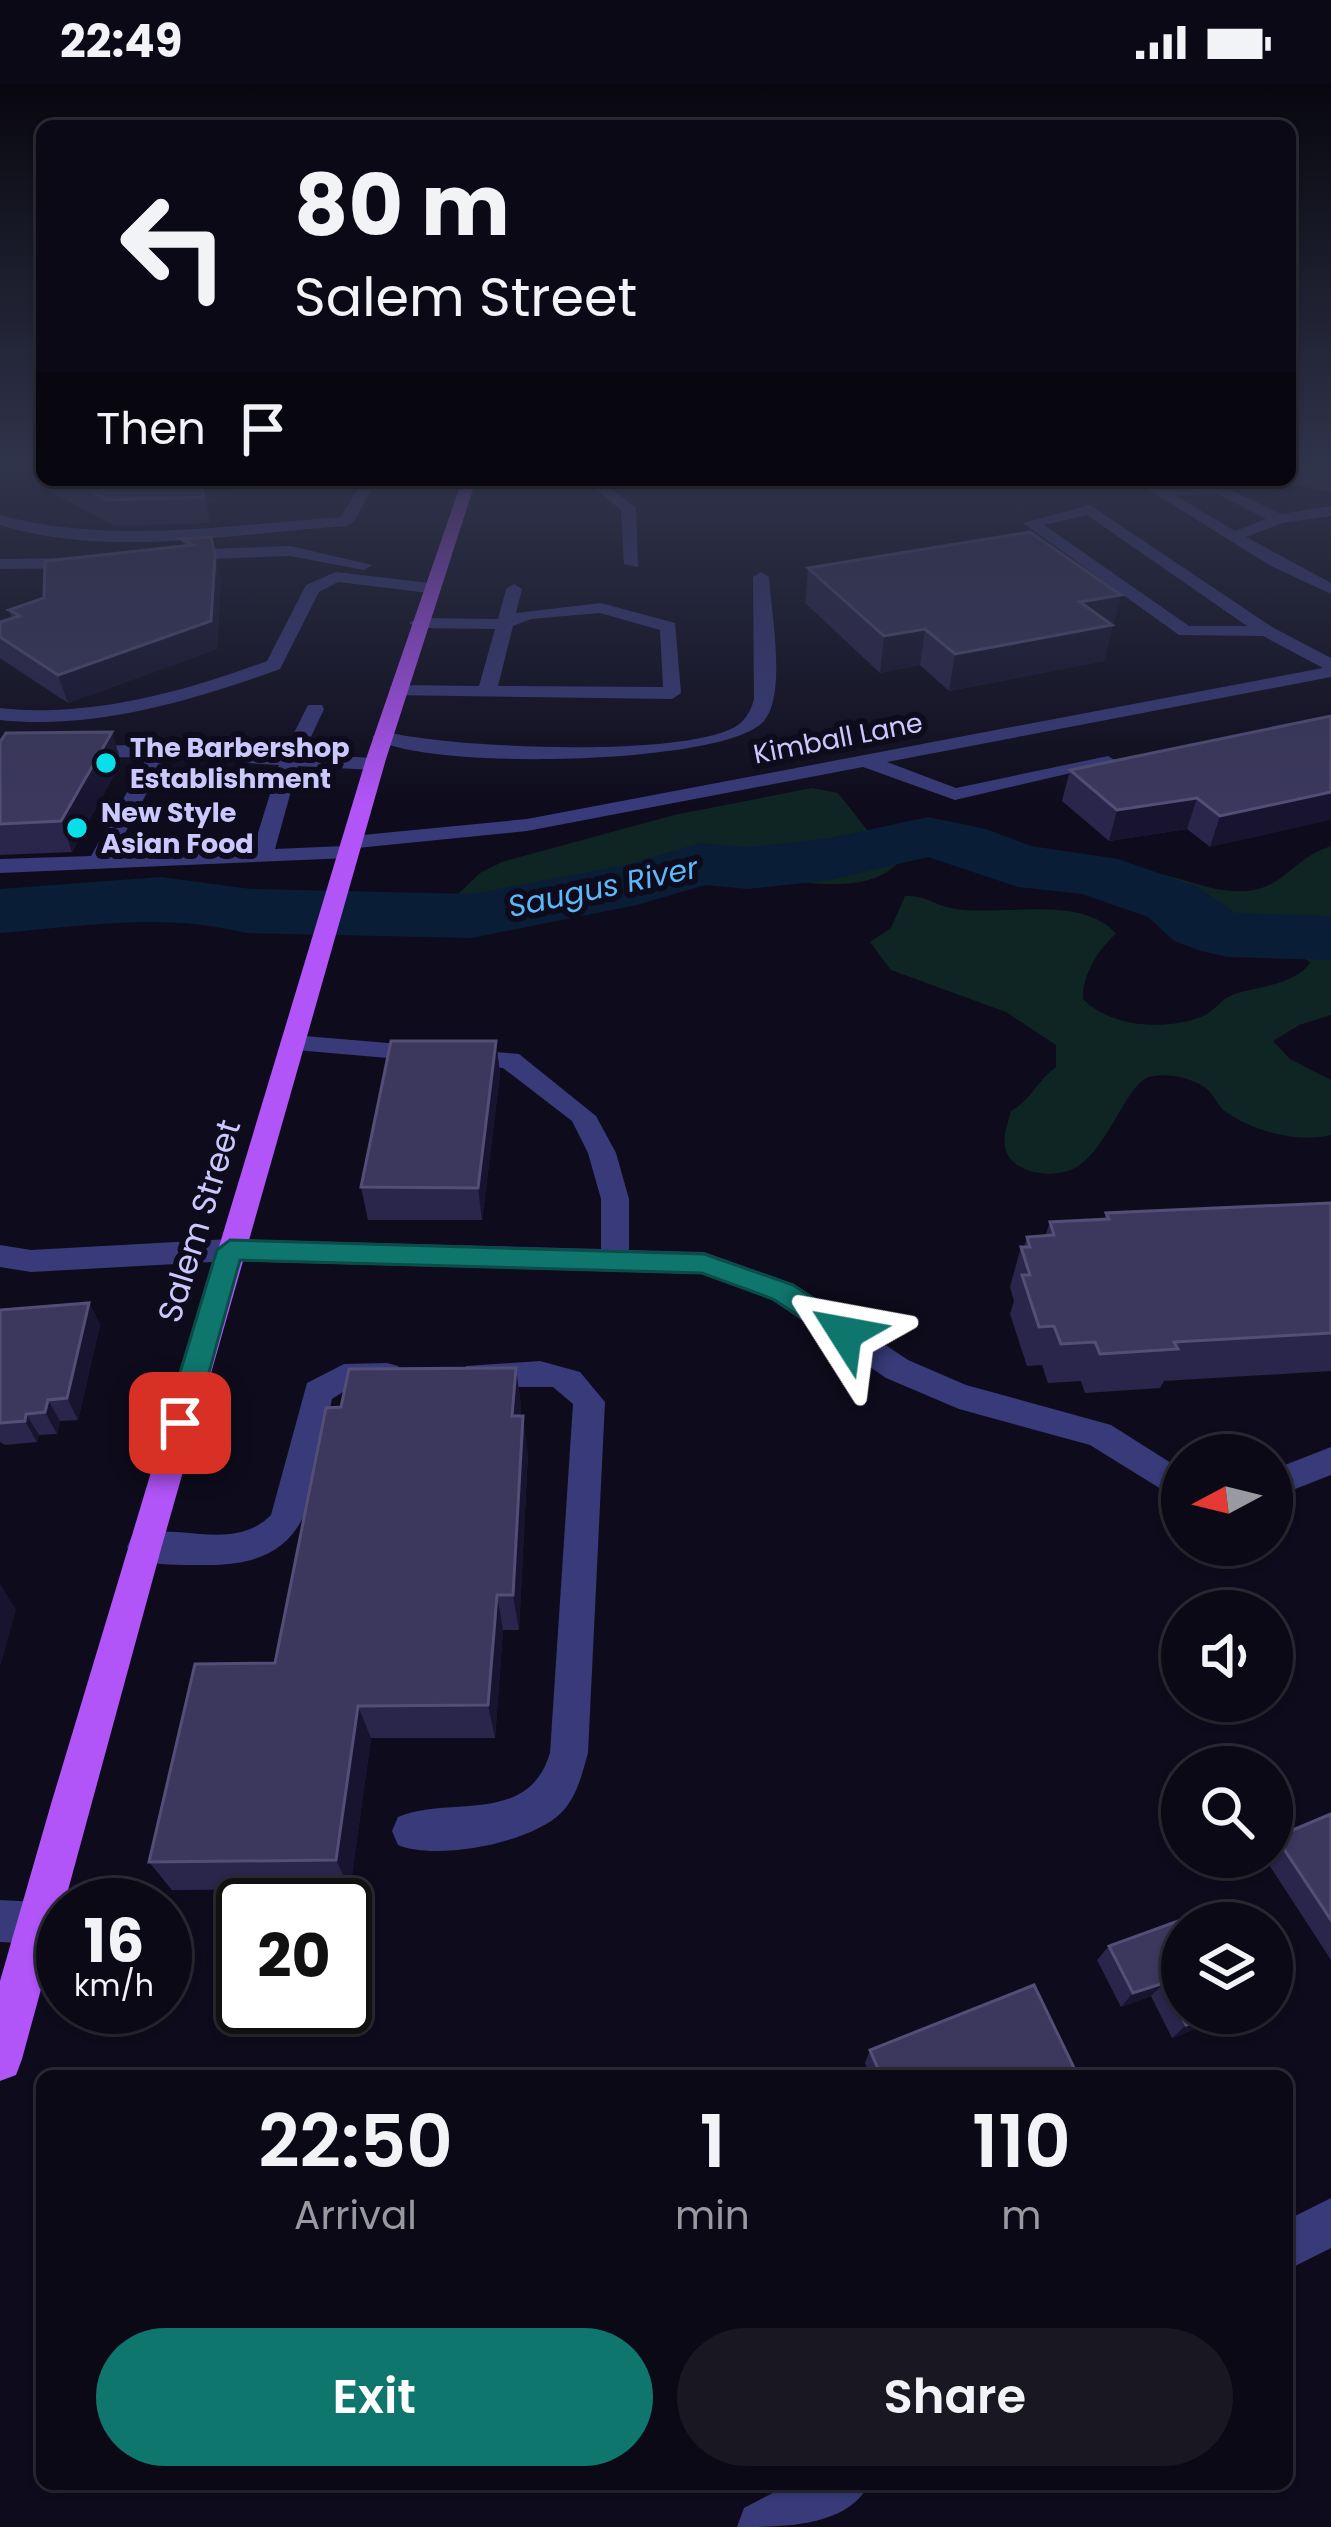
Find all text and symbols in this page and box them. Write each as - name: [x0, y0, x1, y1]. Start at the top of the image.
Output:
- text: 22:49: [60, 10, 182, 73]
- text: 80 m: [294, 147, 510, 264]
- icon: left: [96, 168, 252, 324]
- text: Salem Street: [294, 259, 637, 335]
- icon: arrive: [230, 396, 296, 462]
- text: Then: [96, 397, 206, 460]
- street label: Kimball Lane: [750, 703, 926, 773]
- place label: The Barbershop Establishment: [130, 729, 350, 797]
- marker: The Barbershop Establishment: [93, 750, 119, 776]
- place label: New Style Asian Food: [101, 794, 254, 862]
- marker: New Style Asian Food: [64, 815, 90, 841]
- water label: Saugus River: [504, 846, 703, 928]
- street label: Salem Street: [146, 1114, 252, 1328]
- position arrow: [782, 1270, 908, 1396]
- pin: [129, 1372, 231, 1474]
- icon: arrive: [147, 1390, 213, 1456]
- north arrow: [1161, 1434, 1293, 1566]
- map controls: [1161, 1434, 1293, 2034]
- button: sound: [1161, 1590, 1293, 1722]
- button: search: [1161, 1746, 1293, 1878]
- speed limit sign: 20: [216, 1878, 372, 2034]
- text: 16: [84, 1899, 144, 1983]
- button: layers: [1161, 1902, 1293, 2034]
- text: km/h: [74, 1964, 154, 2007]
- text: 22:50: [258, 2091, 453, 2192]
- text: 1: [699, 2091, 725, 2192]
- text: 110: [972, 2091, 1071, 2192]
- text: Arrival: [294, 2188, 417, 2243]
- text: min: [675, 2188, 750, 2243]
- text: m: [1001, 2188, 1041, 2243]
- button: Exit: [96, 2328, 653, 2466]
- button: Share: [677, 2328, 1233, 2466]

